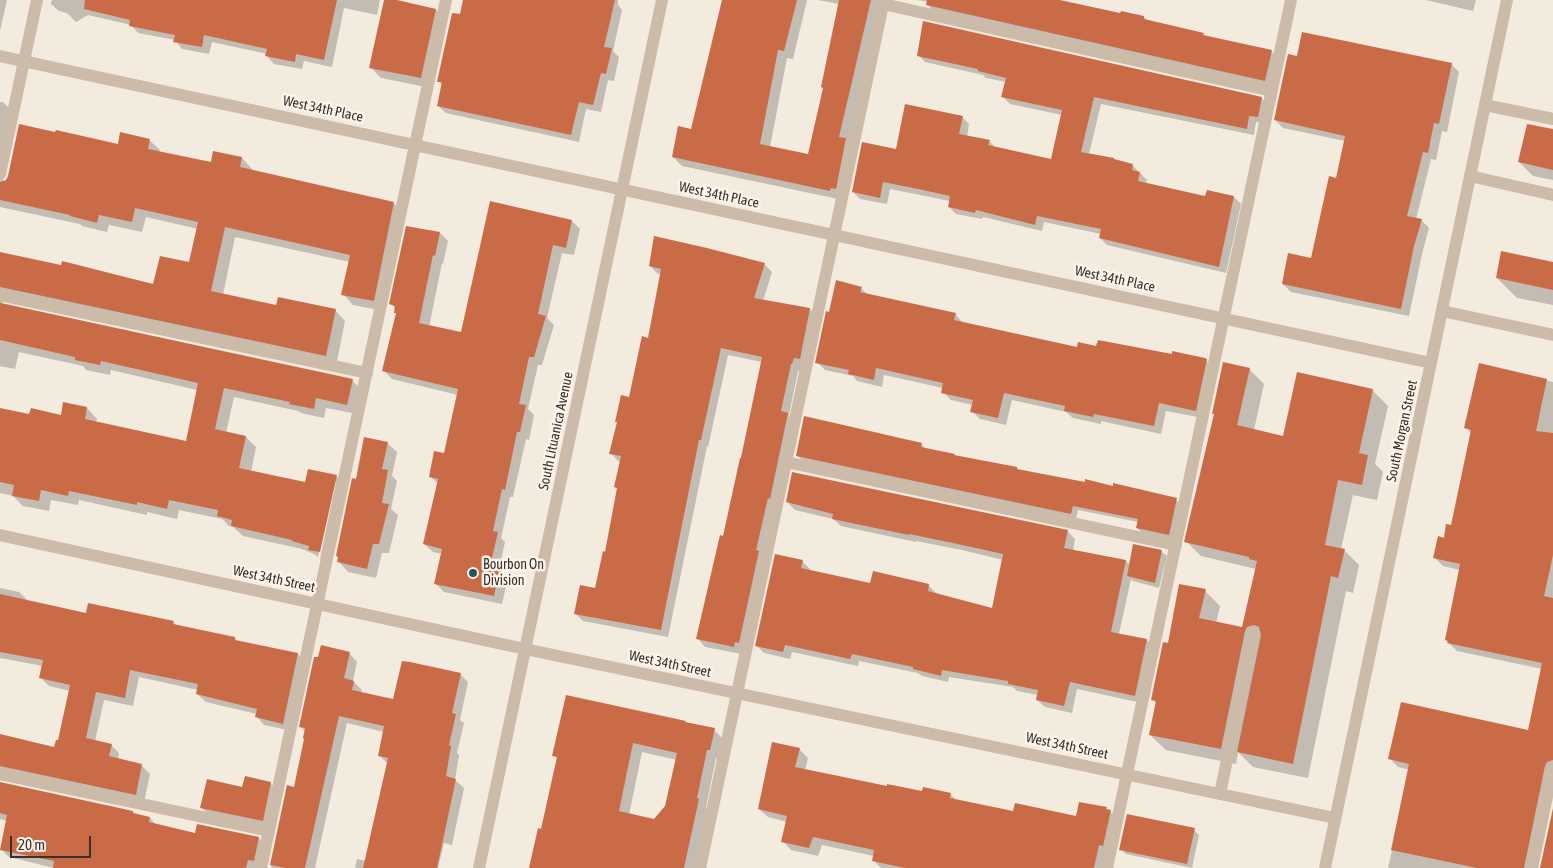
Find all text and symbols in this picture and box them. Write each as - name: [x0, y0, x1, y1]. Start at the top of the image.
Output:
- street label: West 34th Place: [281, 92, 365, 126]
- street label: West 34th Place: [677, 178, 761, 212]
- street label: West 34th Place: [1073, 262, 1157, 296]
- street label: South Lituanica Avenue: [535, 370, 577, 492]
- street label: South Morgan Street: [1383, 379, 1421, 483]
- place label: Bourbon On Division: [483, 557, 544, 590]
- street label: West 34th Street: [231, 562, 317, 596]
- marker: Bourbon On Division: [467, 567, 479, 579]
- street label: West 34th Street: [627, 647, 713, 681]
- street label: West 34th Street: [1024, 729, 1110, 763]
- scale bar: [12, 826, 94, 858]
- text: 20 m: [18, 836, 45, 853]

